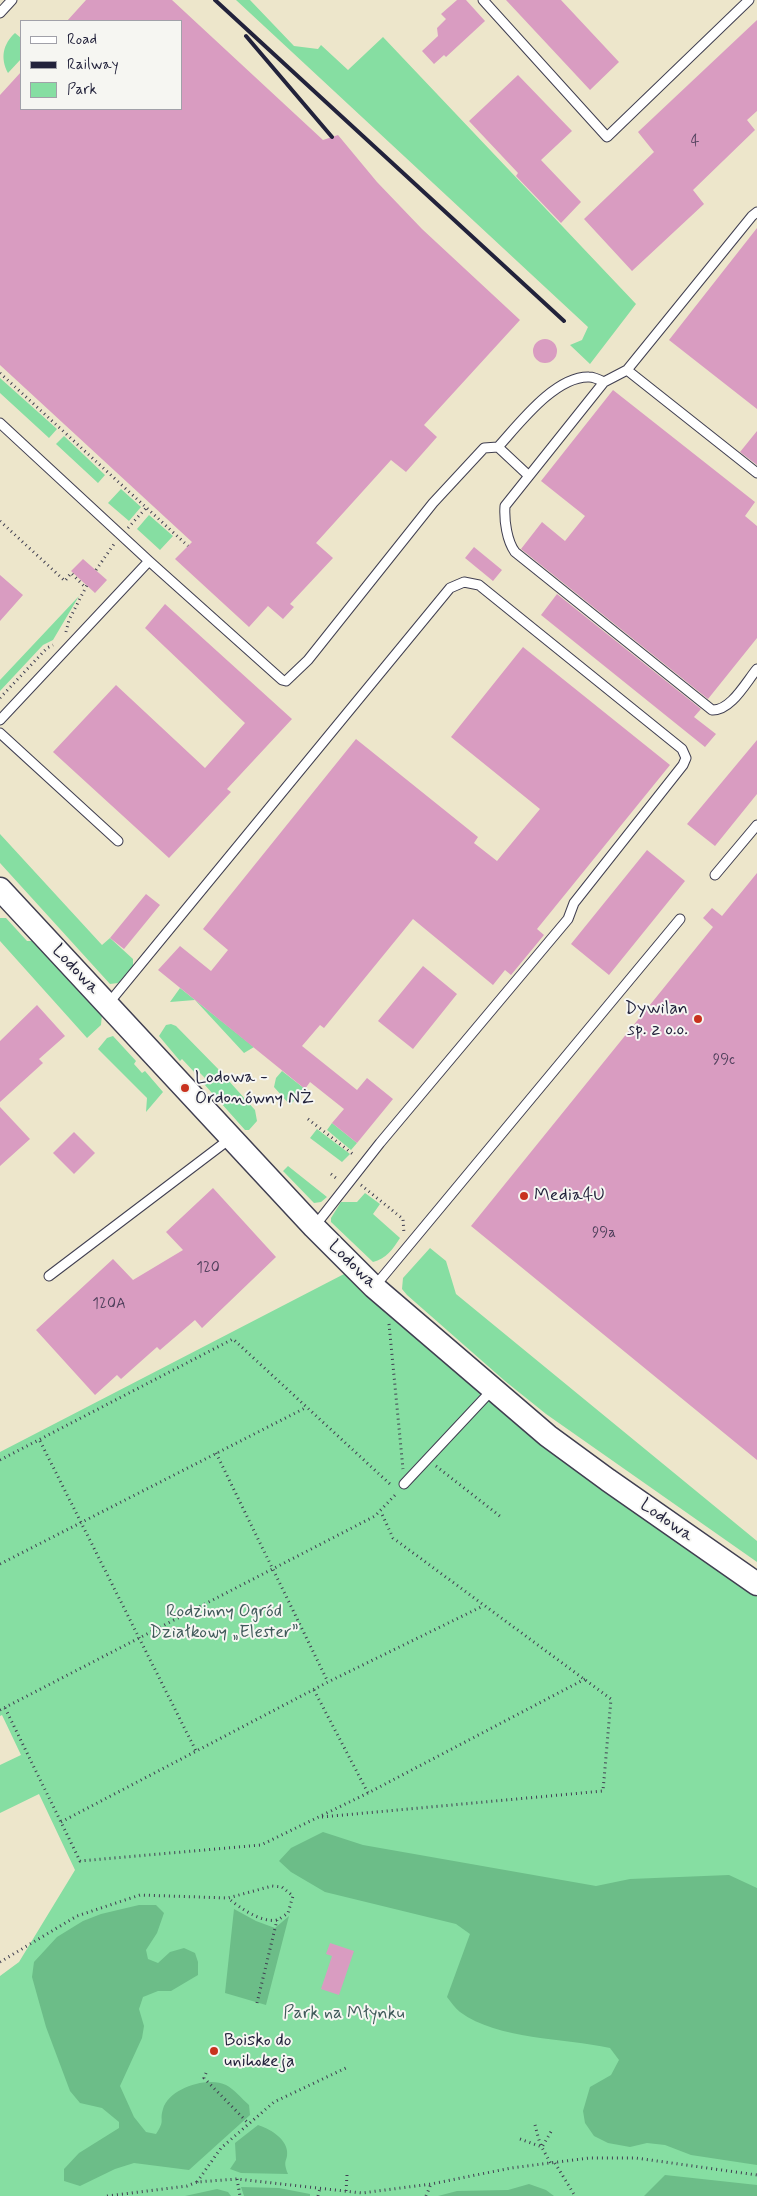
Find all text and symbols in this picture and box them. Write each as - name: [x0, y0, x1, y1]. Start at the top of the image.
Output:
- legend: [20, 20, 182, 110]
- text: Road: [67, 30, 97, 50]
- text: Railway: [67, 55, 119, 75]
- text: Park: [67, 80, 97, 100]
- house number: 4: [691, 133, 699, 151]
- street label: Lodowa: [47, 941, 103, 999]
- place label: Dywilan sp. z o.o.: [625, 998, 688, 1040]
- marker: Dywilan sp. z o.o.: [692, 1013, 704, 1025]
- house number: 99c: [713, 1052, 735, 1070]
- place label: Lodowa - Ordonówny NŻ: [195, 1067, 313, 1110]
- marker: Lodowa - Ordonówny NŻ: [179, 1082, 191, 1094]
- place label: Media4U: [534, 1185, 605, 1207]
- marker: Media4U: [518, 1190, 530, 1202]
- house number: 99a: [592, 1225, 616, 1243]
- street label: Lodowa: [323, 1236, 381, 1294]
- house number: 120: [196, 1260, 220, 1278]
- house number: 120A: [92, 1296, 126, 1314]
- street label: Lodowa: [635, 1495, 697, 1547]
- park label: Rodzinny Ogród Działkowy „Elester”: [150, 1601, 298, 1644]
- park label: Park na Młynku: [283, 2003, 405, 2025]
- place label: Boisko do unihokeja: [224, 2030, 295, 2072]
- marker: Boisko do unihokeja: [208, 2045, 220, 2057]

